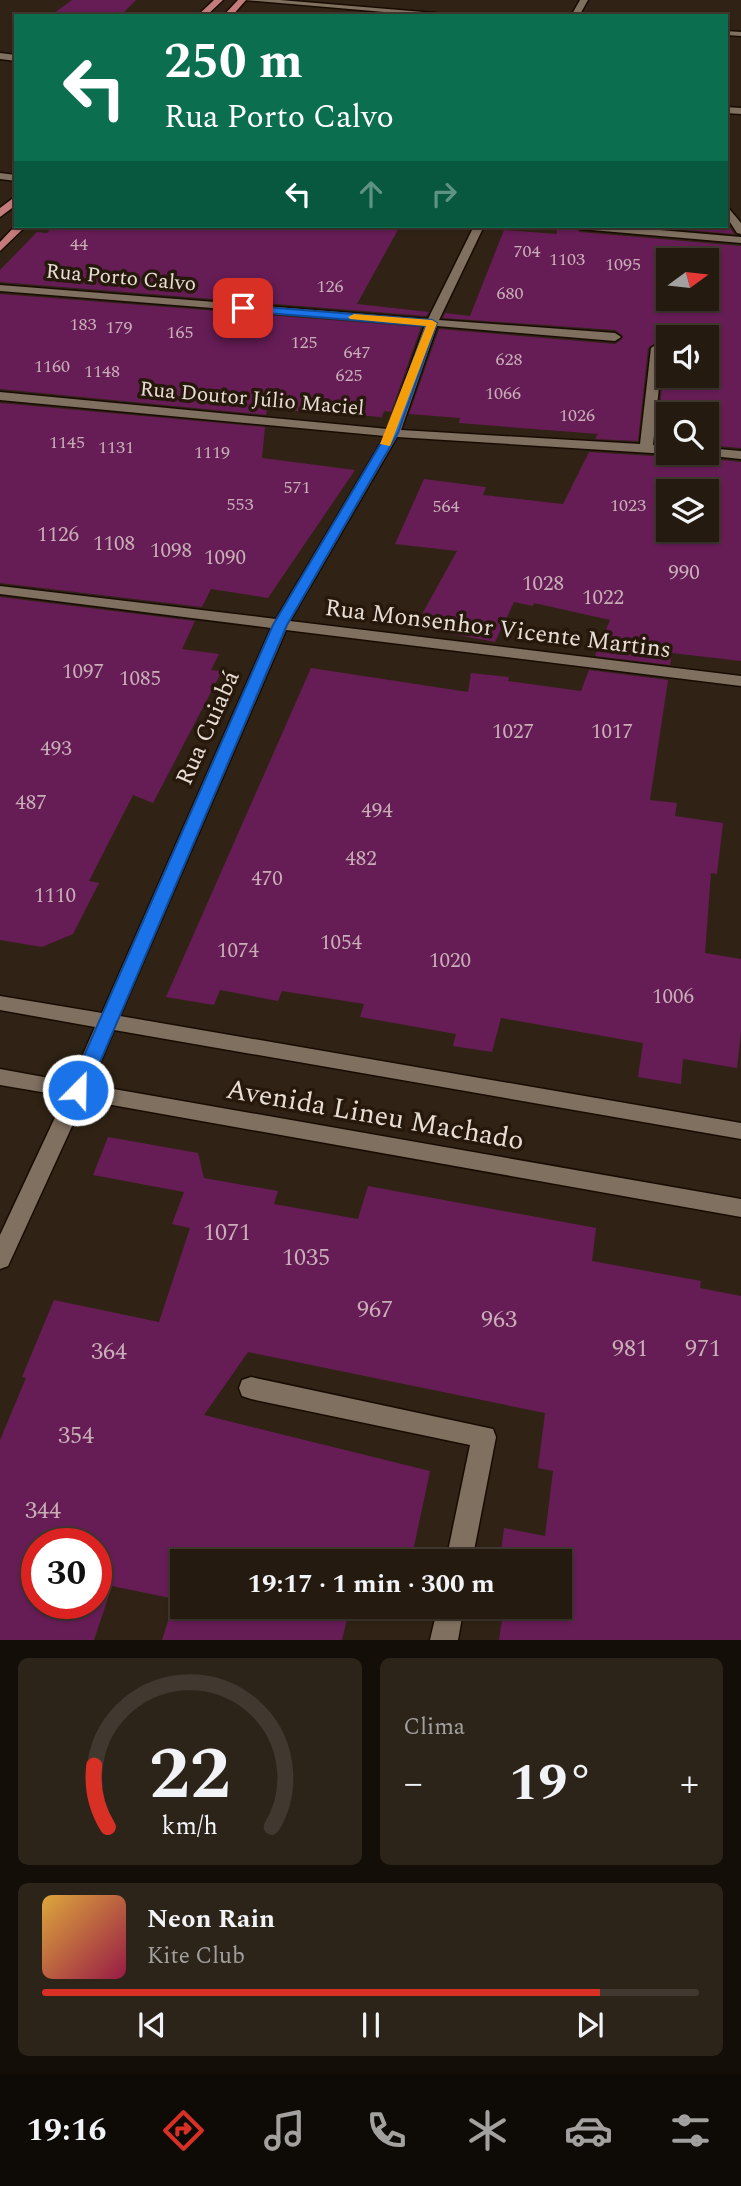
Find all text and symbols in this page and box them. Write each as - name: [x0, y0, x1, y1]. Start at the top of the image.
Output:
- text: 250 m: [164, 25, 303, 100]
- icon: left: [49, 42, 140, 133]
- text: Rua Porto Calvo: [164, 93, 394, 142]
- icon: left: [279, 175, 317, 213]
- icon: ahead: [352, 175, 390, 213]
- icon: right: [425, 175, 463, 213]
- house number: 44: [70, 231, 88, 258]
- house number: 704: [514, 238, 541, 265]
- house number: 1103: [549, 246, 585, 273]
- north arrow: [656, 248, 719, 312]
- map controls: [656, 248, 719, 542]
- house number: 1095: [605, 251, 641, 278]
- street label: Rua Porto Calvo: [44, 255, 198, 301]
- house number: 126: [317, 273, 344, 300]
- pin: [213, 278, 273, 338]
- house number: 680: [497, 280, 524, 307]
- icon: arrive: [224, 289, 262, 327]
- house number: 183: [70, 311, 97, 338]
- house number: 179: [106, 314, 133, 341]
- house number: 165: [167, 319, 194, 346]
- button: sound: [656, 325, 719, 388]
- house number: 125: [291, 329, 318, 356]
- house number: 647: [344, 339, 371, 366]
- house number: 628: [496, 346, 523, 373]
- house number: 1160: [34, 353, 70, 380]
- house number: 1148: [84, 358, 120, 385]
- house number: 625: [336, 362, 363, 389]
- street label: Rua Doutor Júlio Maciel: [138, 373, 366, 425]
- house number: 1066: [485, 380, 521, 407]
- house number: 1026: [559, 402, 595, 429]
- button: search: [656, 402, 719, 465]
- house number: 1145: [49, 429, 85, 456]
- house number: 1131: [98, 434, 134, 461]
- house number: 1119: [194, 439, 230, 466]
- house number: 571: [284, 474, 311, 501]
- button: layers: [656, 479, 719, 542]
- house number: 553: [227, 491, 254, 518]
- house number: 1023: [610, 492, 646, 519]
- house number: 564: [433, 493, 460, 520]
- house number: 1126: [37, 519, 79, 551]
- house number: 1108: [93, 528, 135, 560]
- house number: 1098: [150, 535, 192, 567]
- house number: 1090: [204, 542, 246, 574]
- house number: 990: [668, 557, 700, 589]
- house number: 1028: [522, 568, 564, 600]
- house number: 1022: [582, 582, 624, 614]
- street label: Rua Monsenhor Vicente Martins: [323, 590, 673, 668]
- house number: 1097: [62, 656, 104, 688]
- house number: 1085: [119, 663, 161, 695]
- street label: Rua Cuiabá: [167, 665, 249, 791]
- house number: 1027: [492, 716, 534, 748]
- house number: 1017: [591, 716, 633, 748]
- house number: 493: [40, 733, 72, 765]
- house number: 487: [15, 787, 47, 819]
- house number: 494: [361, 795, 393, 827]
- house number: 482: [345, 843, 377, 875]
- house number: 470: [251, 863, 283, 895]
- house number: 1110: [34, 880, 76, 912]
- house number: 1054: [320, 927, 362, 959]
- house number: 1074: [217, 935, 259, 967]
- house number: 1020: [429, 945, 471, 977]
- house number: 1006: [652, 981, 694, 1013]
- position arrow: [41, 1053, 115, 1127]
- street label: Avenida Lineu Machado: [223, 1068, 527, 1162]
- house number: 1071: [203, 1215, 251, 1251]
- house number: 1035: [282, 1240, 330, 1276]
- house number: 967: [357, 1292, 393, 1328]
- house number: 963: [481, 1302, 517, 1338]
- house number: 981: [612, 1331, 648, 1367]
- house number: 971: [685, 1331, 721, 1367]
- house number: 364: [91, 1334, 127, 1370]
- house number: 354: [58, 1418, 94, 1454]
- house number: 344: [25, 1493, 61, 1529]
- speed limit sign: 30: [21, 1528, 112, 1619]
- text: 19:17 · 1 min · 300 m: [247, 1564, 495, 1604]
- text: Clima: [404, 1710, 465, 1745]
- text: 22: [149, 1721, 231, 1832]
- text: 19°: [509, 1744, 593, 1823]
- text: −: [404, 1755, 423, 1813]
- text: +: [680, 1755, 699, 1813]
- text: km/h: [162, 1808, 218, 1846]
- text: Neon Rain: [147, 1899, 275, 1939]
- text: Kite Club: [147, 1939, 245, 1974]
- icon: previous: [133, 2006, 171, 2044]
- icon: pause: [352, 2006, 390, 2044]
- icon: next: [571, 2006, 609, 2044]
- text: 19:16: [26, 2106, 107, 2155]
- icon: directions: [159, 2106, 208, 2155]
- icon: music: [260, 2106, 309, 2155]
- icon: phone: [362, 2106, 411, 2155]
- icon: climate: [463, 2106, 512, 2155]
- icon: car: [564, 2106, 613, 2155]
- icon: filters: [666, 2106, 715, 2155]

